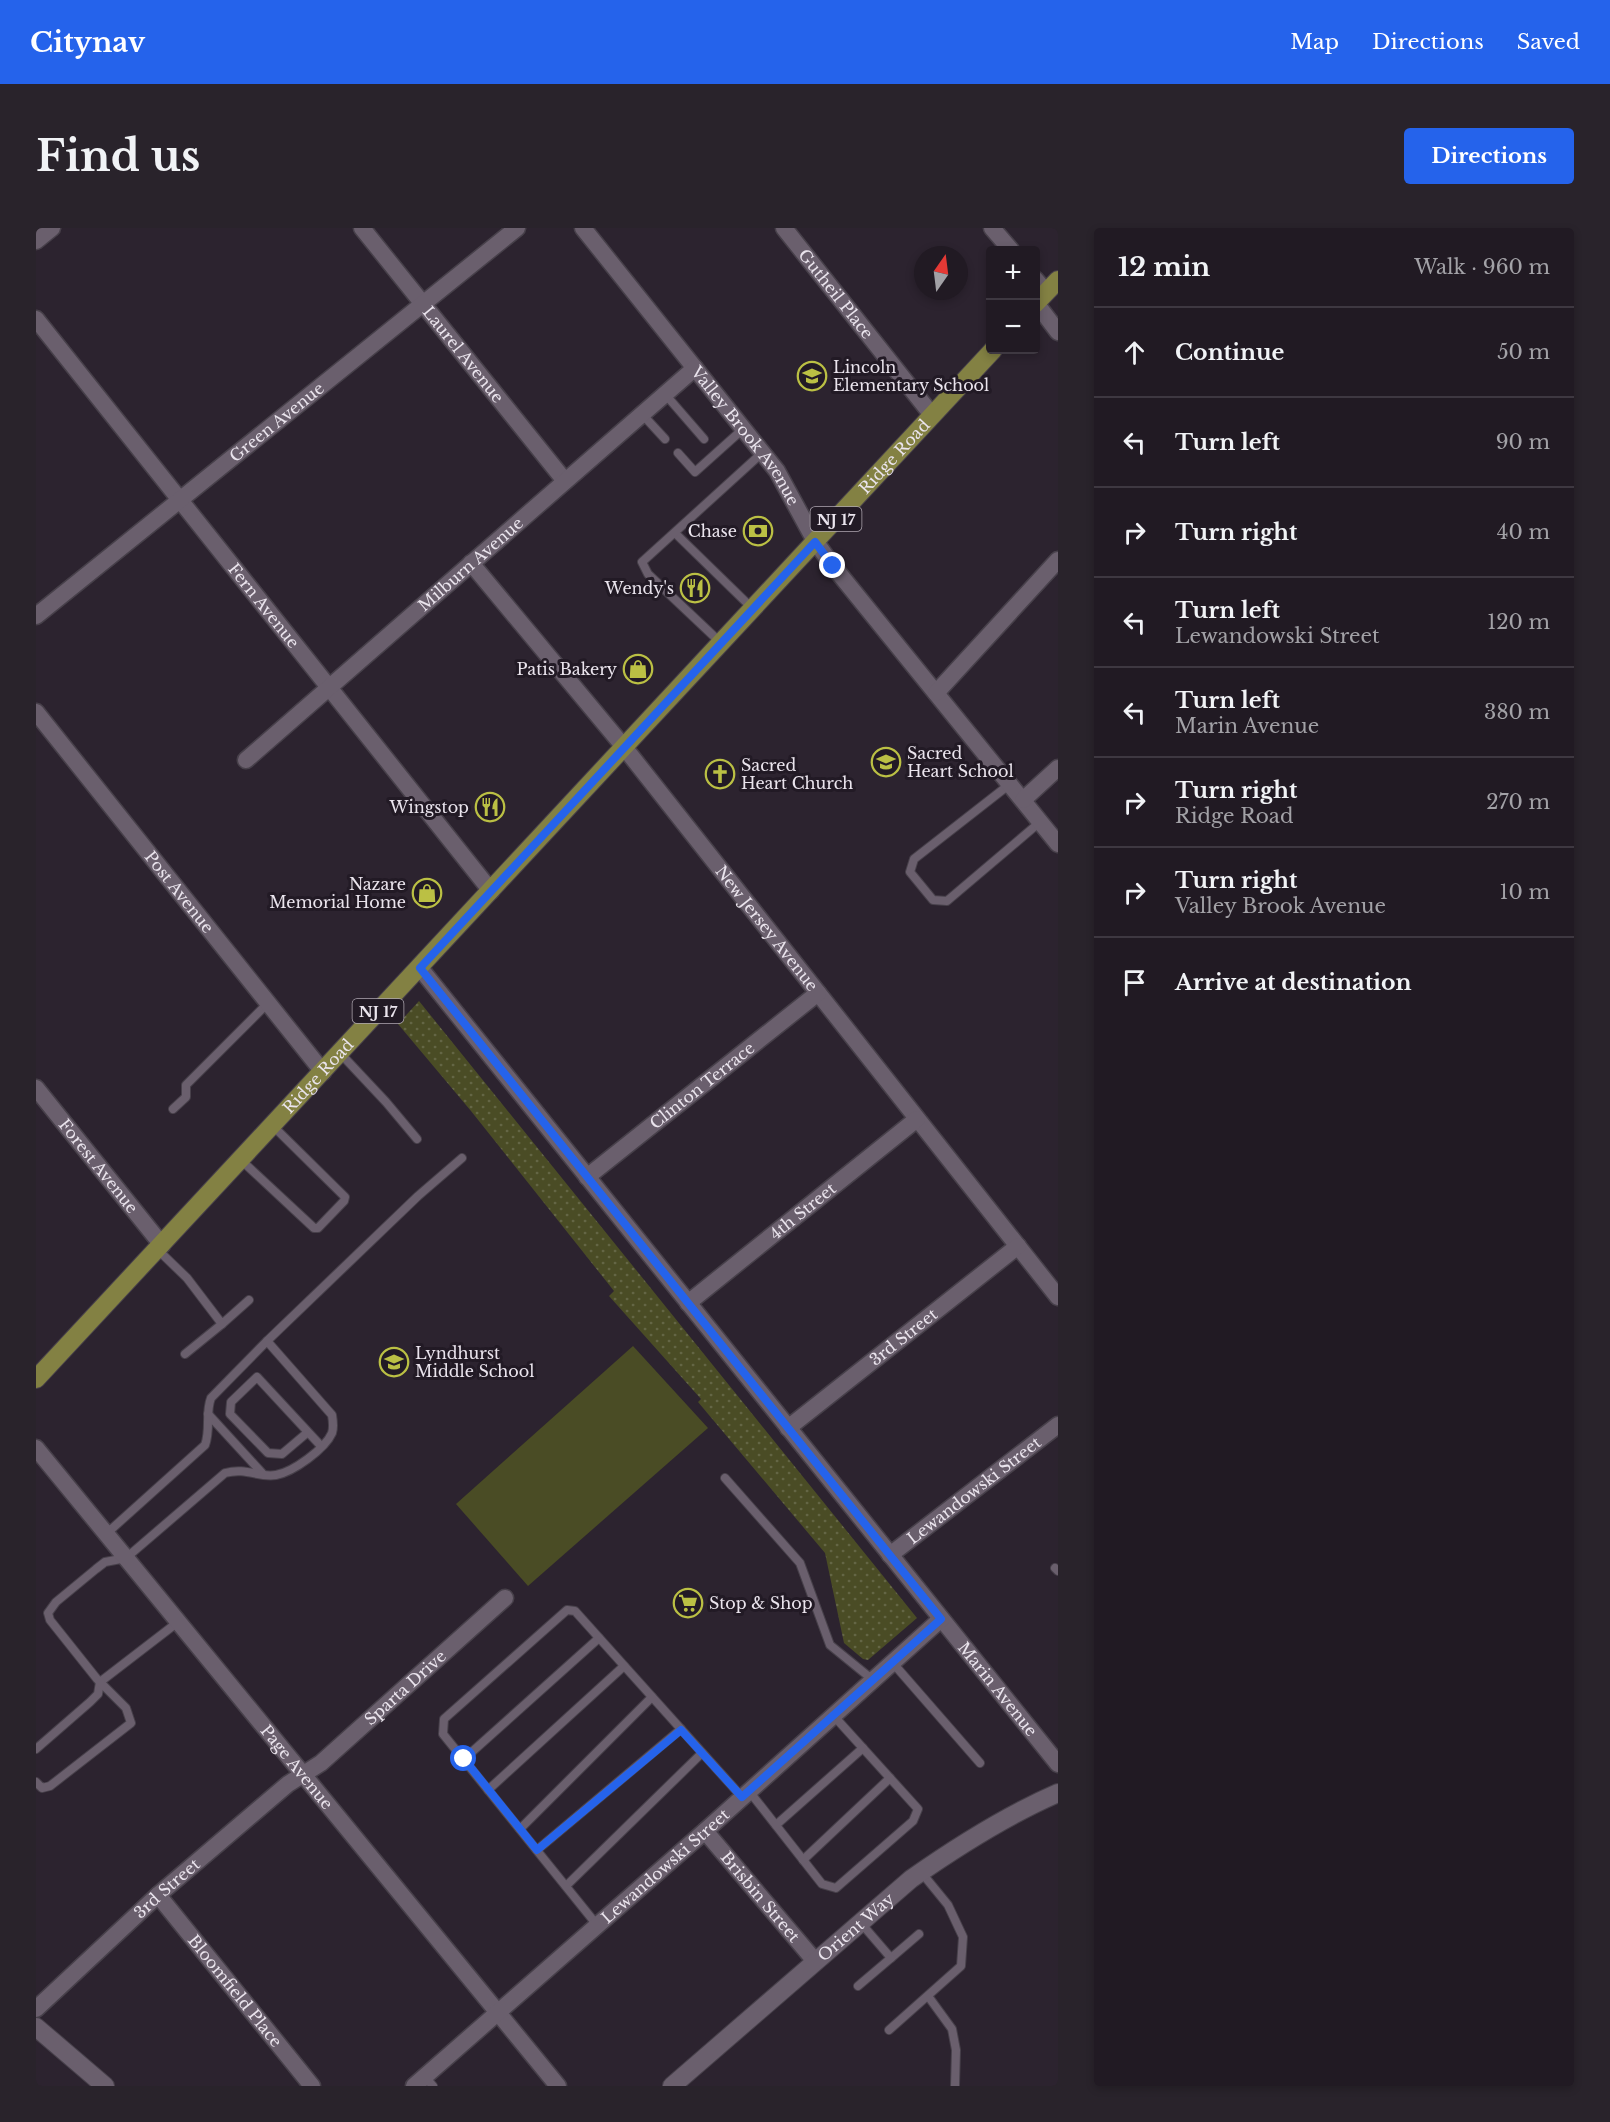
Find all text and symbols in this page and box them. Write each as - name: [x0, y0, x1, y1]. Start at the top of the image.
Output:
- text: Citynav: [30, 25, 145, 60]
- text: Map: [1290, 29, 1339, 55]
- text: Directions: [1372, 29, 1484, 55]
- text: Saved: [1517, 29, 1580, 55]
- button: Directions: [1404, 128, 1574, 184]
- text: Find us: [36, 130, 200, 182]
- street label: Gutheil Place: [794, 245, 878, 343]
- north arrow: [914, 246, 968, 300]
- map controls: [986, 246, 1040, 354]
- button: +: [986, 246, 1040, 300]
- text: 12 min: [1118, 251, 1210, 283]
- text: Walk · 960 m: [1414, 255, 1550, 279]
- button: −: [986, 300, 1040, 354]
- street label: Laurel Avenue: [419, 302, 508, 407]
- icon: ahead: [1118, 336, 1151, 369]
- text: Continue: [1175, 339, 1284, 366]
- text: 50 m: [1497, 340, 1550, 364]
- place label: Lincoln Elementary School: [833, 357, 989, 395]
- school or university icon: Lincoln Elementary School: [796, 360, 828, 392]
- street label: Valley Brook Avenue: [687, 361, 804, 509]
- street label: Green Avenue: [225, 378, 328, 466]
- street label: Ridge Road: [854, 415, 934, 498]
- icon: left: [1118, 426, 1151, 459]
- text: Turn left: [1175, 429, 1280, 456]
- text: 90 m: [1496, 430, 1550, 454]
- road number: NJ 17: [810, 507, 862, 531]
- street label: Milburn Avenue: [414, 513, 527, 615]
- bank icon: Chase: [742, 515, 774, 547]
- icon: right: [1118, 516, 1151, 549]
- text: Turn right: [1175, 519, 1297, 546]
- text: 40 m: [1497, 520, 1550, 544]
- place label: Chase: [688, 521, 737, 541]
- route end: [819, 552, 845, 578]
- street label: Fern Avenue: [224, 559, 304, 652]
- restaurant icon: Wendy's: [679, 572, 711, 604]
- place label: Wendy's: [604, 578, 674, 598]
- text: Turn left: [1175, 597, 1280, 624]
- icon: left: [1118, 606, 1151, 639]
- text: 120 m: [1487, 610, 1550, 634]
- text: Lewandowski Street: [1175, 624, 1380, 648]
- shop icon: Patis Bakery: [622, 653, 654, 685]
- place label: Patis Bakery: [517, 659, 618, 679]
- text: Turn left: [1175, 687, 1280, 714]
- icon: left: [1118, 696, 1151, 729]
- text: 380 m: [1484, 700, 1550, 724]
- text: Marin Avenue: [1175, 714, 1319, 738]
- place label: Sacred Heart School: [907, 743, 1014, 781]
- school or university icon: Sacred Heart School: [870, 746, 902, 778]
- place label: Sacred Heart Church: [741, 755, 853, 793]
- church icon: Sacred Heart Church: [704, 758, 736, 790]
- text: Turn right: [1175, 777, 1297, 804]
- icon: right: [1118, 786, 1151, 819]
- text: 270 m: [1486, 790, 1550, 814]
- restaurant icon: Wingstop: [474, 791, 506, 823]
- place label: Wingstop: [389, 797, 469, 817]
- text: Ridge Road: [1175, 804, 1293, 828]
- street label: Post Avenue: [141, 847, 218, 937]
- street label: New Jersey Avenue: [711, 861, 823, 995]
- text: Turn right: [1175, 867, 1297, 894]
- place label: Nazare Memorial Home: [269, 874, 406, 912]
- icon: right: [1118, 876, 1151, 909]
- shop icon: Nazare Memorial Home: [411, 877, 443, 909]
- text: 10 m: [1500, 880, 1550, 904]
- text: Valley Brook Avenue: [1175, 894, 1386, 918]
- icon: arrive: [1118, 966, 1151, 999]
- text: Arrive at destination: [1175, 969, 1412, 996]
- road number: NJ 17: [352, 999, 404, 1023]
- street label: Ridge Road: [278, 1034, 358, 1117]
- street label: Clinton Terrace: [646, 1038, 758, 1133]
- street label: Forest Avenue: [55, 1115, 143, 1217]
- street label: 4th Street: [765, 1178, 840, 1244]
- street label: 3rd Street: [865, 1304, 941, 1370]
- place label: Lyndhurst Middle School: [415, 1343, 535, 1381]
- school or university icon: Lyndhurst Middle School: [378, 1346, 410, 1378]
- street label: Lewandowski Street: [903, 1432, 1045, 1548]
- supermarket icon: Stop & Shop: [672, 1587, 704, 1619]
- place label: Stop & Shop: [709, 1593, 813, 1613]
- street label: Marin Avenue: [954, 1638, 1042, 1740]
- street label: Sparta Drive: [360, 1646, 450, 1729]
- street label: Page Avenue: [256, 1721, 337, 1813]
- route start: [450, 1745, 476, 1771]
- street label: Lewandowski Street: [597, 1804, 733, 1927]
- street label: Brisbin Street: [717, 1847, 804, 1946]
- street label: 3rd Street: [130, 1854, 204, 1922]
- street label: Orient Way: [813, 1888, 899, 1965]
- street label: Bloomfield Place: [184, 1931, 286, 2051]

